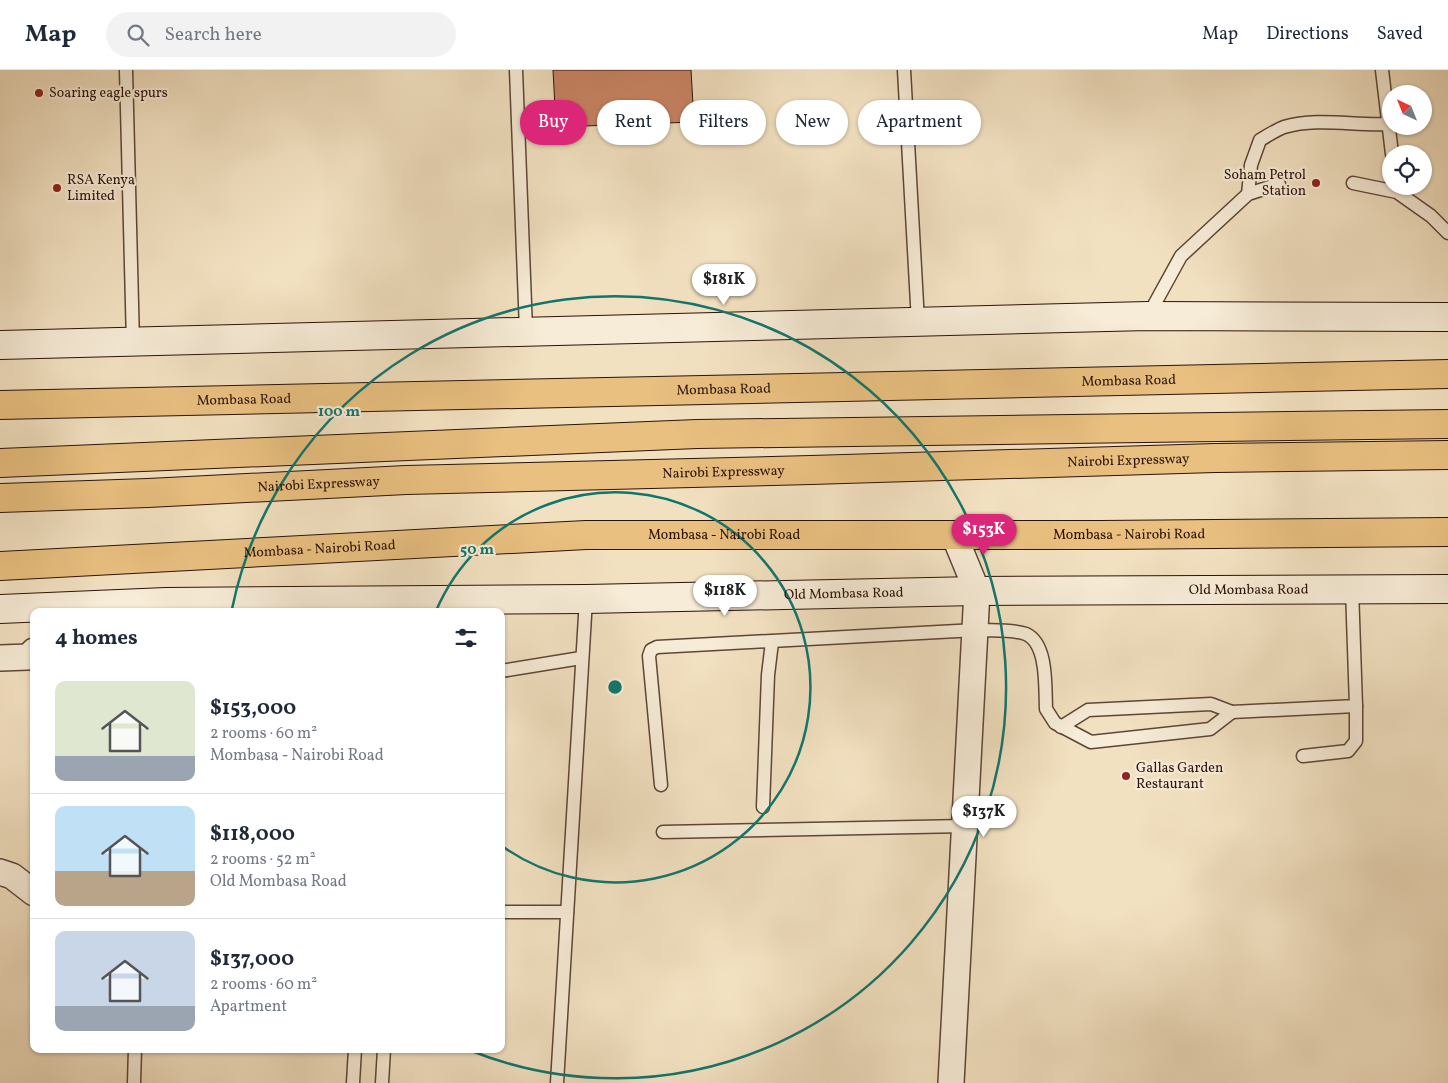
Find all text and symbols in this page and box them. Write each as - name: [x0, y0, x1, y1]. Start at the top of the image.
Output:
- search box: [106, 12, 456, 57]
- text: Map: [25, 18, 76, 52]
- icon: search: [124, 21, 152, 49]
- text: Search here: [164, 22, 262, 48]
- text: Map: [1202, 22, 1238, 47]
- text: Directions: [1266, 22, 1349, 47]
- text: Saved: [1377, 22, 1423, 47]
- place label: Soaring eagle spurs: [49, 84, 168, 103]
- north arrow: [1382, 85, 1432, 135]
- map controls: [1382, 85, 1432, 195]
- marker: Soaring eagle spurs: [33, 87, 45, 99]
- chip: Buy: [520, 100, 587, 145]
- chip: Rent: [597, 100, 670, 145]
- chip: Filters: [680, 100, 766, 145]
- chip: New: [776, 100, 848, 145]
- chip: Apartment: [858, 100, 981, 145]
- button: locate: [1382, 145, 1432, 195]
- place label: Soham Petrol Station: [1224, 166, 1306, 201]
- place label: RSA Kenya Limited: [67, 171, 135, 206]
- marker: Soham Petrol Station: [1310, 177, 1322, 189]
- marker: RSA Kenya Limited: [51, 182, 63, 194]
- pin: $181K: [689, 264, 759, 306]
- text: $181K: [703, 269, 745, 291]
- street label: Mombasa Road: [1081, 370, 1176, 391]
- street label: Mombasa Road: [676, 379, 771, 400]
- street label: Mombasa Road: [196, 389, 292, 410]
- text: 100 m: [318, 402, 361, 423]
- street label: Nairobi Expressway: [1067, 449, 1190, 472]
- street label: Nairobi Expressway: [662, 461, 785, 483]
- street label: Nairobi Expressway: [257, 472, 381, 497]
- pin: $153K: [949, 514, 1019, 556]
- text: $153K: [963, 519, 1005, 541]
- street label: Mombasa - Nairobi Road: [1053, 525, 1206, 545]
- street label: Mombasa - Nairobi Road: [648, 526, 800, 545]
- street label: Mombasa - Nairobi Road: [243, 536, 396, 563]
- text: 50 m: [460, 540, 494, 561]
- pin: $118K: [690, 574, 760, 617]
- text: $118K: [704, 580, 746, 602]
- street label: Old Mombasa Road: [1189, 580, 1309, 600]
- street label: Old Mombasa Road: [784, 583, 904, 604]
- text: 4 homes: [55, 624, 138, 653]
- icon: filters: [452, 624, 480, 652]
- centre of rings: [606, 678, 624, 696]
- text: $153,000: [210, 694, 296, 723]
- icon: home: [95, 701, 155, 761]
- text: 2 rooms · 60 m²: [210, 723, 317, 745]
- text: Mombasa - Nairobi Road: [210, 745, 384, 767]
- place label: Gallas Garden Restaurant: [1136, 759, 1223, 794]
- marker: Gallas Garden Restaurant: [1120, 770, 1132, 782]
- pin: $137K: [949, 796, 1019, 838]
- text: $137K: [963, 801, 1005, 823]
- text: $118,000: [210, 820, 295, 849]
- icon: home: [95, 826, 155, 886]
- text: 2 rooms · 52 m²: [210, 849, 316, 871]
- text: Old Mombasa Road: [210, 871, 347, 893]
- text: $137,000: [210, 945, 294, 974]
- icon: home: [95, 951, 155, 1011]
- text: 2 rooms · 60 m²: [210, 974, 317, 996]
- text: Apartment: [210, 996, 287, 1018]

